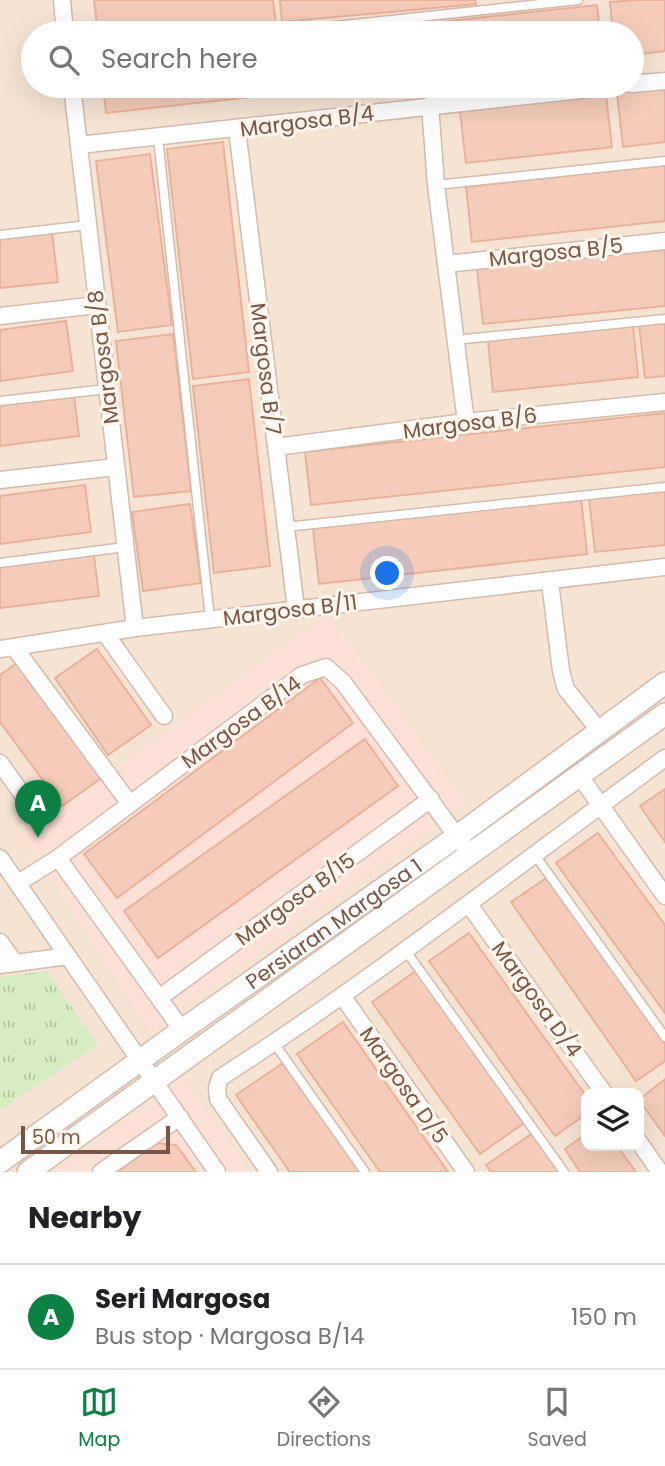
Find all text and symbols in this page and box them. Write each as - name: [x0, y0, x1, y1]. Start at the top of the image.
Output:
- search box: [21, 21, 644, 98]
- icon: search: [45, 41, 83, 79]
- text: Search here: [101, 41, 258, 77]
- street label: Margosa B/4: [238, 98, 376, 144]
- street label: Margosa B/5: [488, 231, 624, 273]
- street label: Margosa B/8: [80, 288, 126, 426]
- street label: Margosa B/7: [244, 301, 288, 437]
- street label: Margosa B/6: [401, 400, 539, 446]
- your location: [370, 556, 404, 590]
- street label: Margosa B/11: [221, 587, 359, 633]
- street label: Margosa B/14: [175, 669, 307, 775]
- pin: A: [15, 780, 61, 838]
- street label: Margosa B/15: [229, 846, 361, 952]
- street label: Persiaran Margosa 1: [239, 851, 428, 996]
- street label: Margosa D/4: [485, 935, 589, 1063]
- street label: Margosa D/5: [353, 1021, 455, 1149]
- map controls: [581, 1088, 644, 1151]
- button: layers: [581, 1088, 644, 1151]
- scale bar: [21, 1123, 170, 1155]
- text: 50 m: [32, 1124, 81, 1151]
- text: Nearby: [28, 1196, 142, 1239]
- text: Seri Margosa: [95, 1281, 270, 1317]
- text: A: [43, 1301, 59, 1333]
- text: 150 m: [571, 1301, 637, 1333]
- text: Bus stop · Margosa B/14: [95, 1320, 365, 1352]
- tab: Map: [78, 1383, 120, 1454]
- tab: Directions: [277, 1383, 371, 1454]
- tab: Saved: [528, 1383, 587, 1454]

